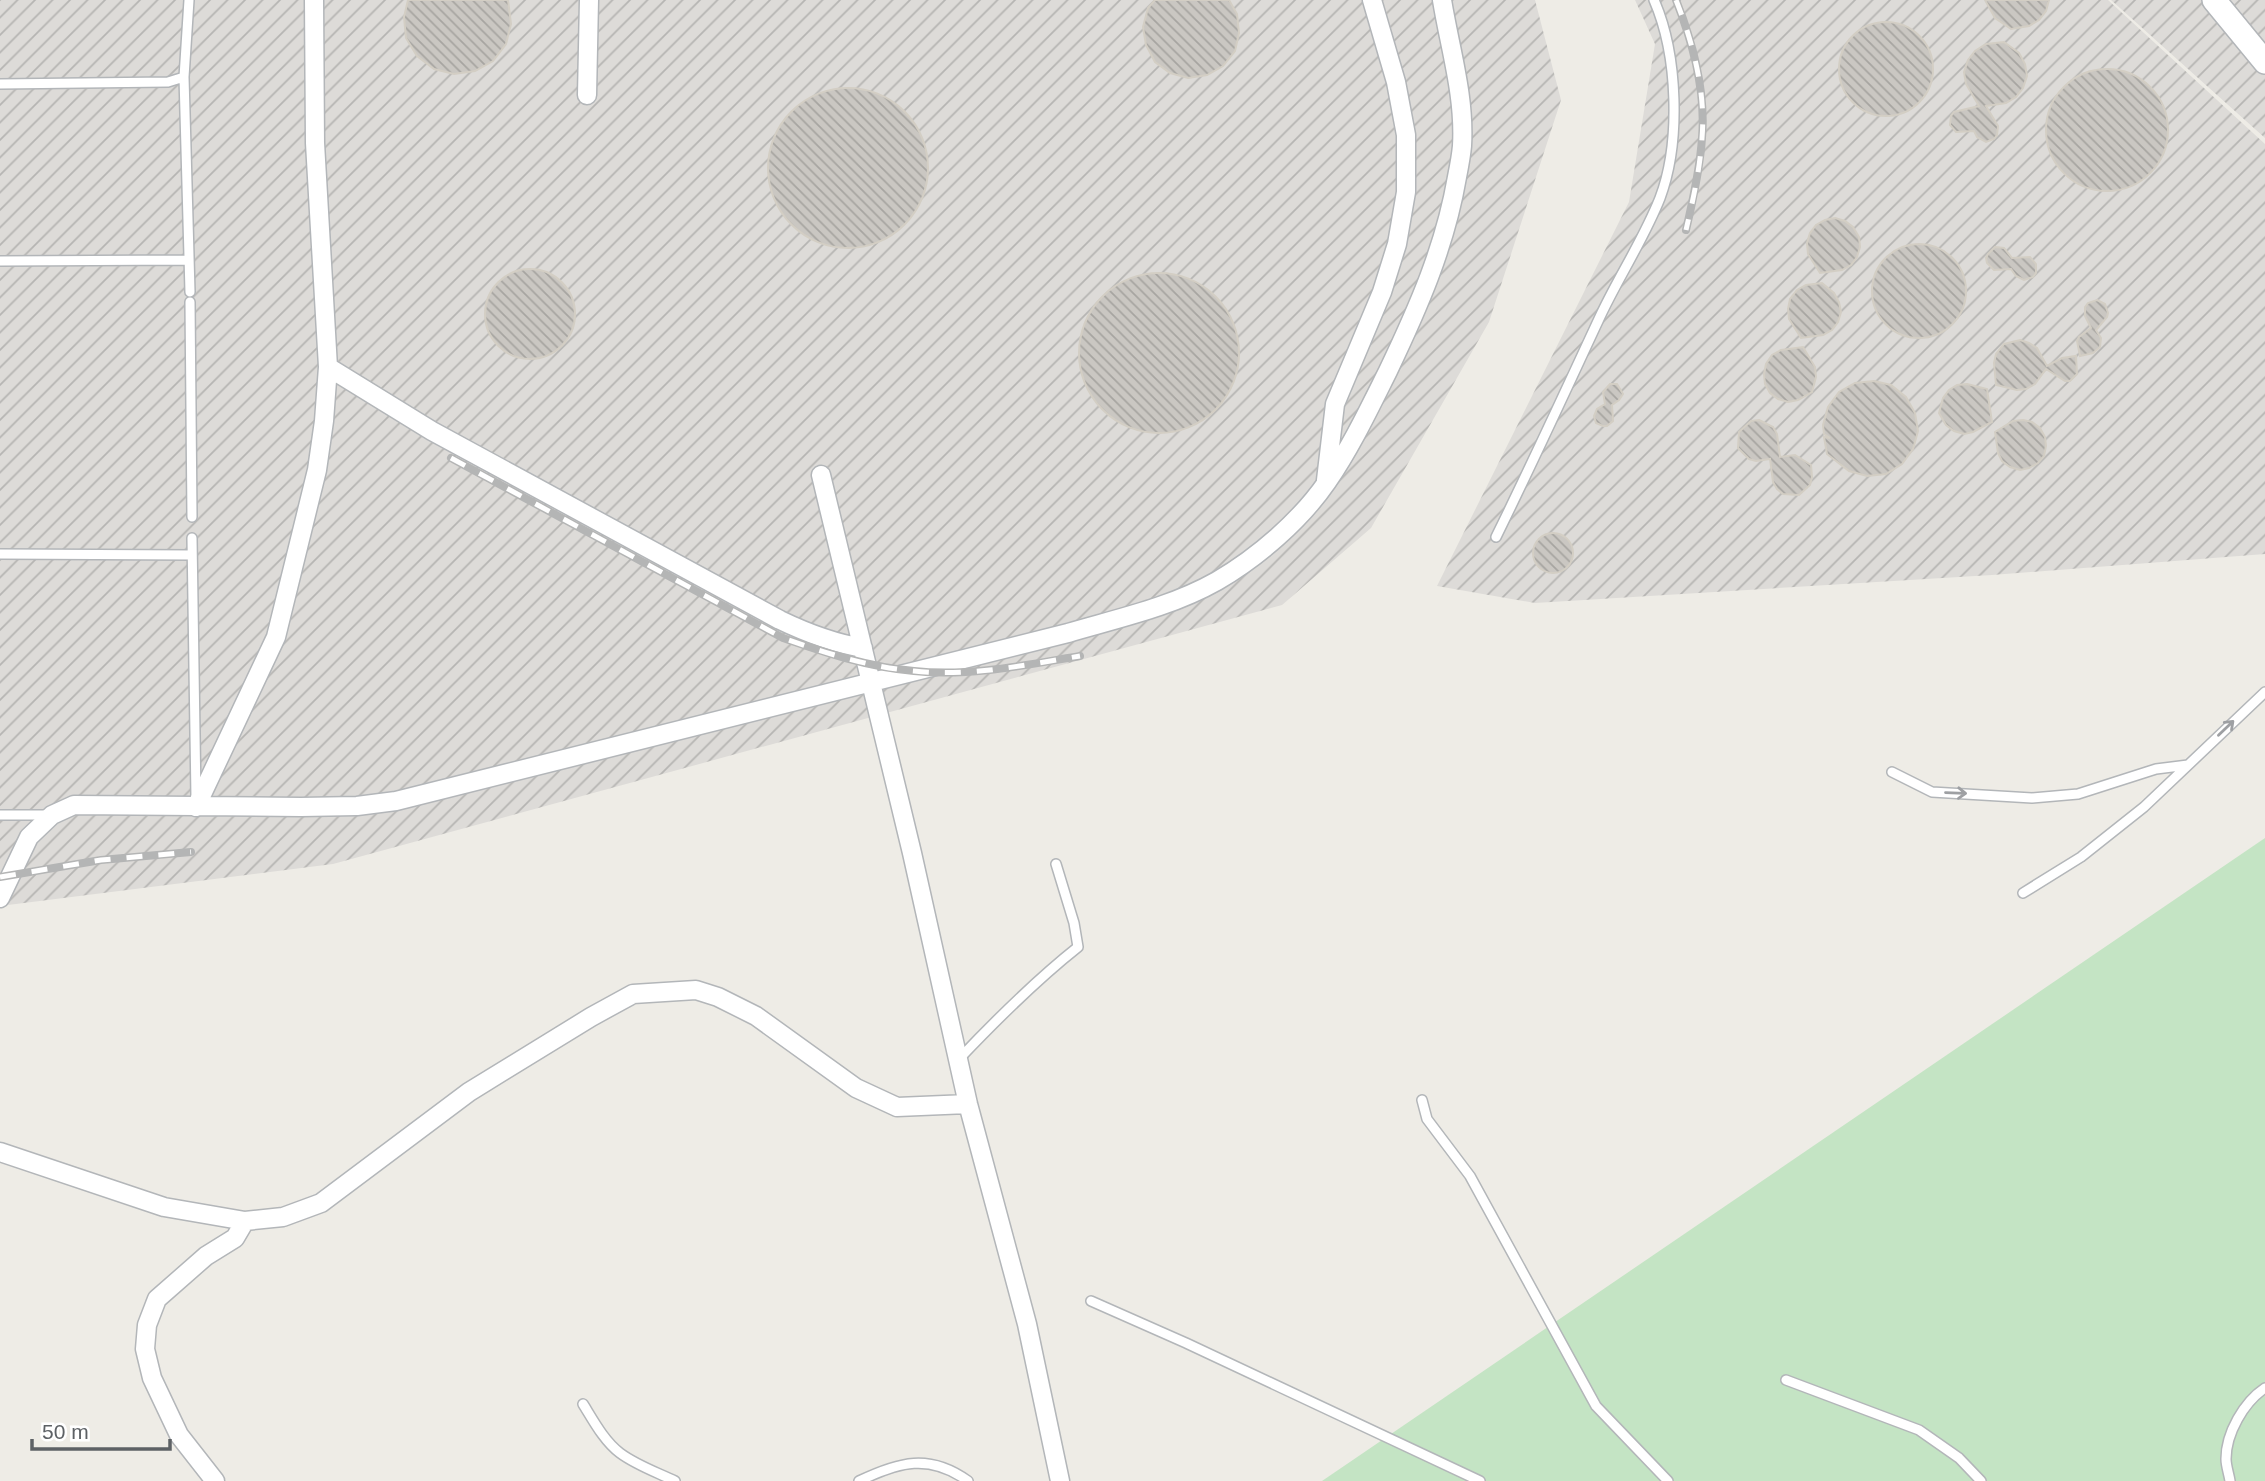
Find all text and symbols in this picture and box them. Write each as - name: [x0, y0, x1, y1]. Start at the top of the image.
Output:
- one-way arrow: [2217, 720, 2234, 737]
- one-way arrow: [1944, 787, 1967, 800]
- scale bar: [32, 1408, 170, 1452]
- text: 50 m: [42, 1420, 89, 1443]

